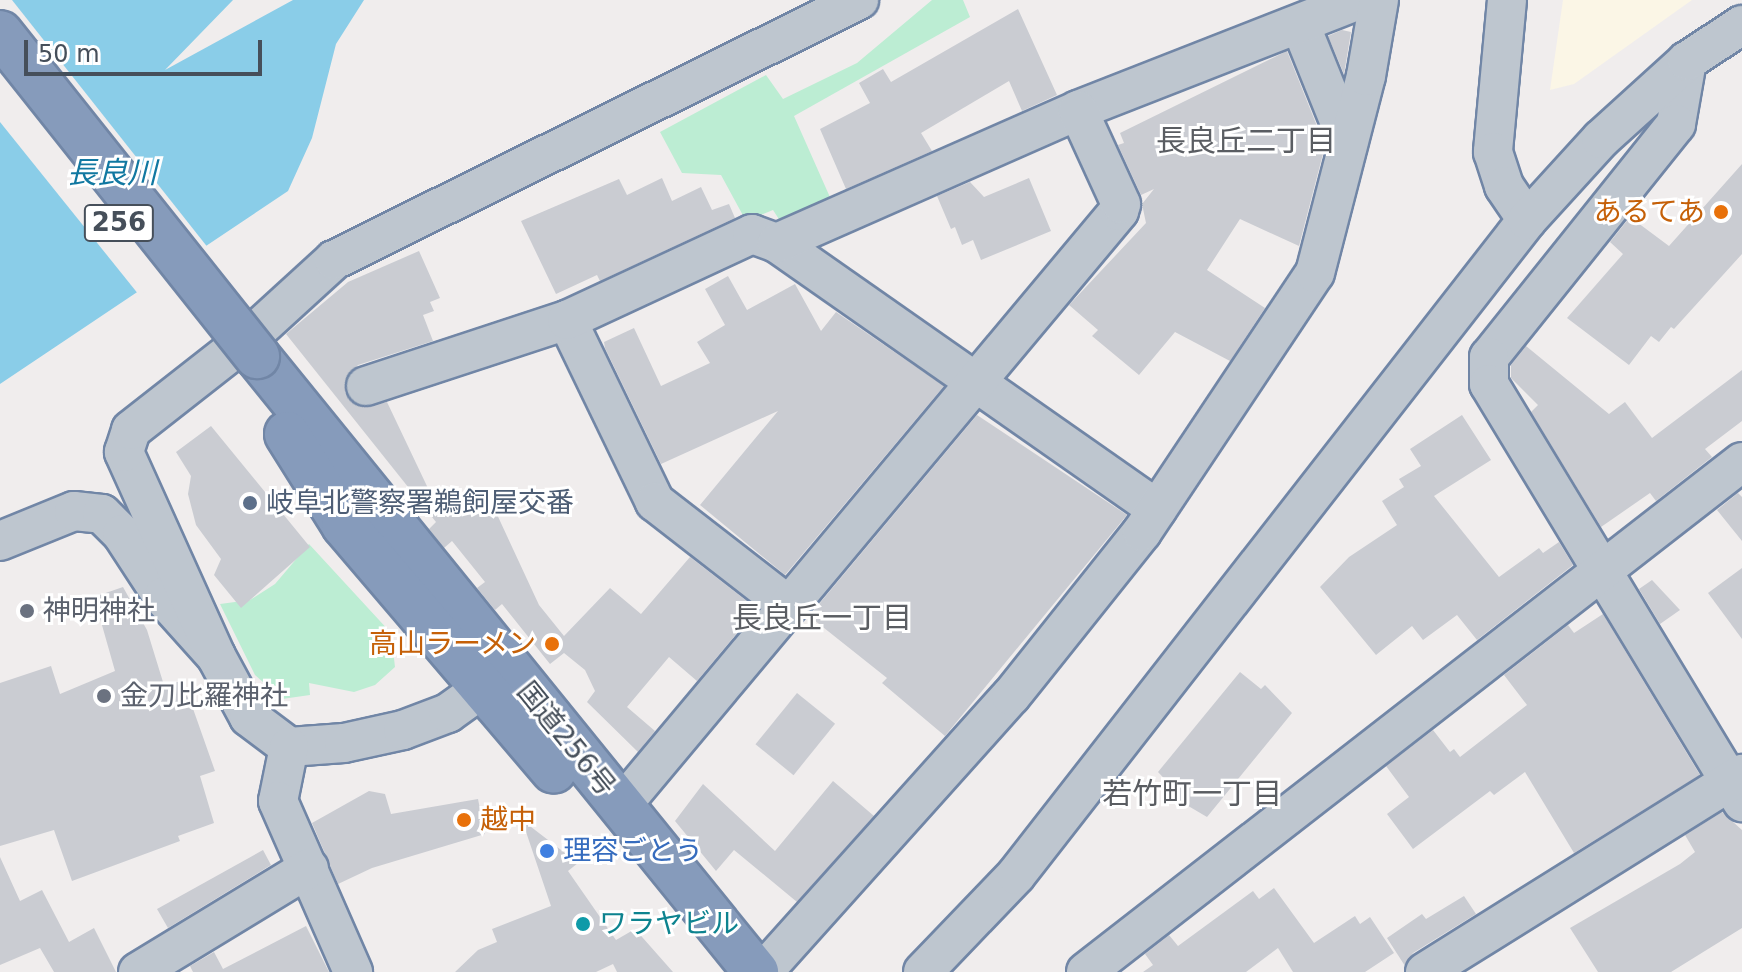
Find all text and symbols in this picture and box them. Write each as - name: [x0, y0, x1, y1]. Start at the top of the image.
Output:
- scale bar: [28, 24, 266, 74]
- text: 50 m: [38, 40, 100, 68]
- district label: 長良丘二丁目: [1156, 123, 1336, 159]
- water label: 長良川: [67, 155, 157, 191]
- place label: あるてあ: [1593, 195, 1705, 229]
- road number: 256: [83, 201, 155, 245]
- marker: あるてあ: [1712, 203, 1730, 221]
- place label: 岐阜北警察署鵜飼屋交番: [266, 486, 574, 520]
- marker: 岐阜北警察署鵜飼屋交番: [241, 494, 259, 512]
- place label: 神明神社: [43, 594, 155, 628]
- district label: 長良丘一丁目: [732, 600, 912, 636]
- marker: 神明神社: [18, 602, 36, 620]
- place label: 高山ラーメン: [368, 627, 536, 661]
- marker: 高山ラーメン: [543, 635, 561, 653]
- street label: 国道256号: [510, 675, 622, 803]
- place label: 金刀比羅神社: [120, 679, 288, 713]
- marker: 金刀比羅神社: [95, 687, 113, 705]
- district label: 若竹町一丁目: [1102, 776, 1282, 812]
- place label: 越中: [480, 803, 536, 837]
- marker: 越中: [455, 811, 473, 829]
- place label: 理容ごとう: [563, 834, 703, 868]
- marker: 理容ごとう: [538, 842, 556, 860]
- place label: ワラヤビル: [599, 907, 739, 941]
- marker: ワラヤビル: [574, 915, 592, 933]

